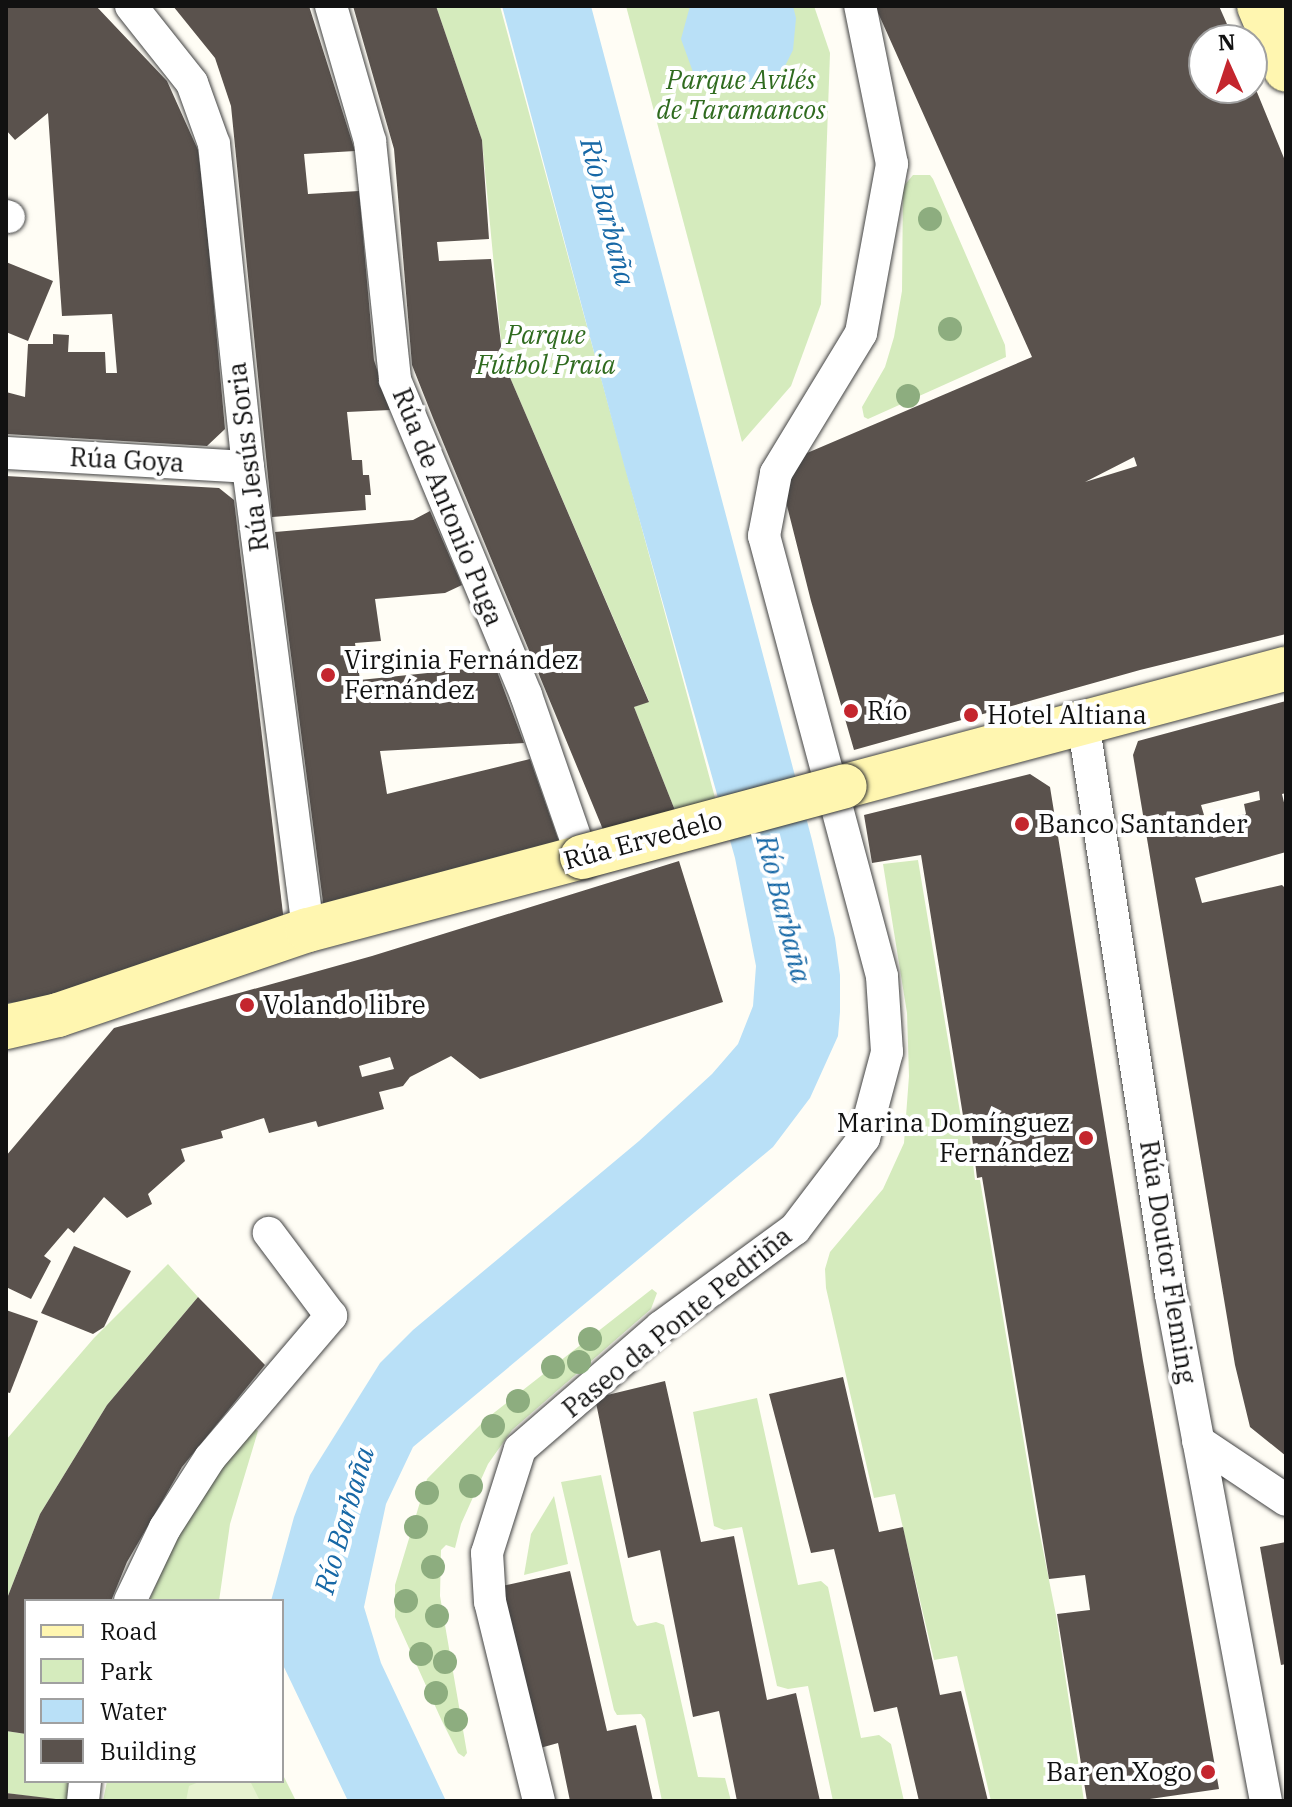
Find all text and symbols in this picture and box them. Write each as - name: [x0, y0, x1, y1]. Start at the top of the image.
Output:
- north arrow: [1188, 24, 1268, 104]
- text: N: [1217, 27, 1236, 56]
- park label: Parque Avilés de Taramancos: [656, 64, 826, 126]
- water label: Río Barbaña: [573, 135, 643, 289]
- park label: Parque Fútbol Praia: [476, 319, 616, 380]
- street label: Rúa Jesús Soria: [221, 361, 275, 553]
- street label: Rúa de Antonio Puga: [386, 383, 510, 631]
- street label: Rúa Goya: [69, 441, 185, 479]
- place label: Virginia Fernández Fernández: [344, 644, 579, 706]
- marker: Virginia Fernández Fernández: [319, 666, 337, 684]
- place label: Río: [867, 695, 907, 727]
- place label: Hotel Altiana: [987, 699, 1147, 731]
- marker: Río: [842, 702, 860, 720]
- marker: Hotel Altiana: [962, 706, 980, 724]
- street label: Rúa Ervedelo: [560, 804, 726, 876]
- place label: Banco Santander: [1038, 808, 1247, 840]
- marker: Banco Santander: [1013, 815, 1031, 833]
- water label: Río Barbaña: [749, 832, 819, 986]
- place label: Volando libre: [263, 989, 426, 1021]
- marker: Volando libre: [238, 996, 256, 1014]
- place label: Marina Domínguez Fernández: [837, 1107, 1070, 1168]
- marker: Marina Domínguez Fernández: [1077, 1129, 1095, 1147]
- street label: Rúa Doutor Fleming: [1133, 1138, 1203, 1386]
- street label: Paseo da Ponte Pedriña: [556, 1220, 798, 1424]
- water label: Río Barbaña: [307, 1443, 381, 1597]
- legend: [24, 1599, 284, 1783]
- text: Road: [100, 1615, 157, 1647]
- text: Park: [100, 1655, 152, 1687]
- text: Water: [100, 1695, 167, 1727]
- text: Building: [100, 1735, 196, 1767]
- place label: Bar en Xogo: [1046, 1756, 1192, 1788]
- marker: Bar en Xogo: [1199, 1763, 1217, 1781]

